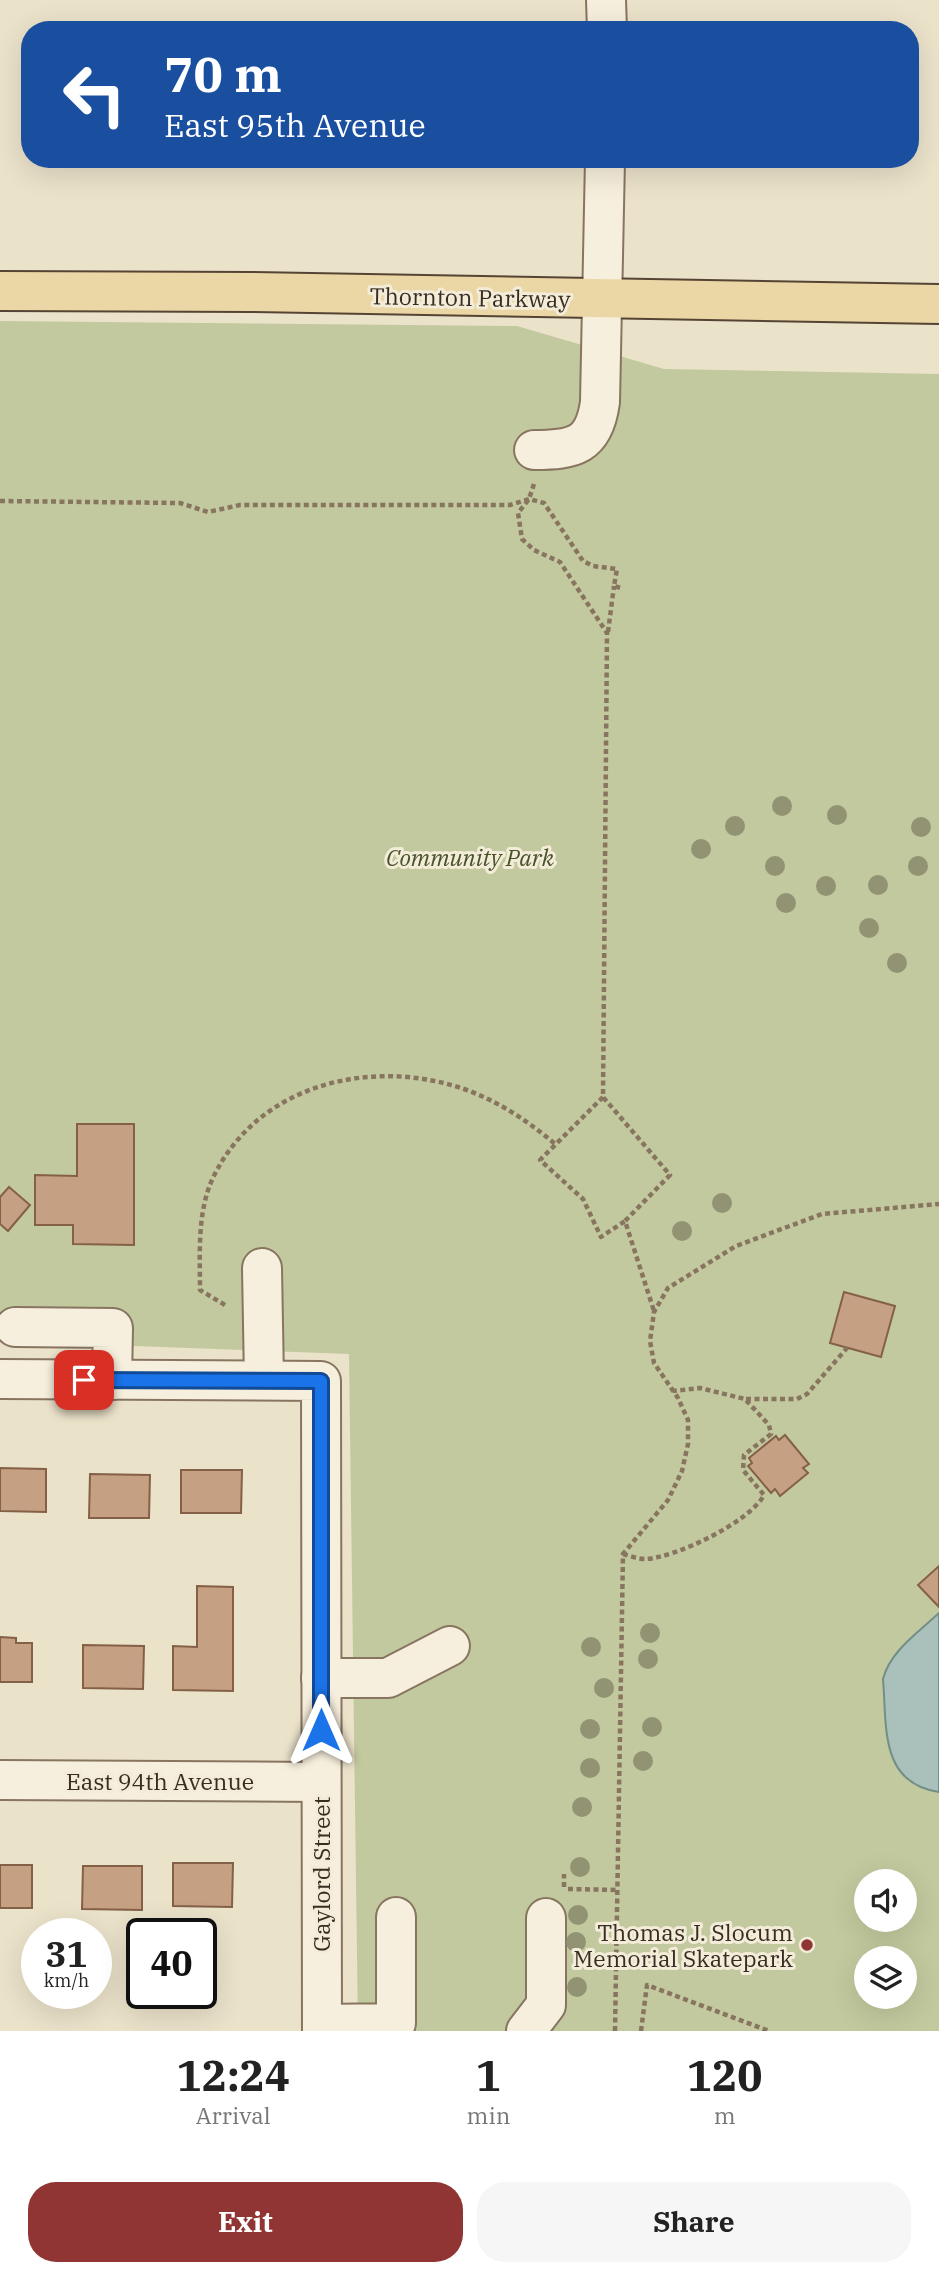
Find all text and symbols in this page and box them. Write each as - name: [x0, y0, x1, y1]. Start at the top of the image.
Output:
- text: 70 m: [164, 42, 282, 105]
- icon: left: [49, 49, 140, 140]
- text: East 95th Avenue: [164, 104, 426, 146]
- street label: Thornton Parkway: [369, 280, 571, 314]
- park label: Community Park: [386, 842, 555, 872]
- pin: [54, 1350, 114, 1410]
- icon: arrive: [65, 1361, 103, 1399]
- position arrow: [284, 1693, 358, 1767]
- street label: East 94th Avenue: [66, 1766, 254, 1796]
- street label: Gaylord Street: [306, 1796, 336, 1952]
- map controls: [854, 1869, 917, 2009]
- button: sound: [854, 1869, 917, 1932]
- place label: Thomas J. Slocum Memorial Skatepark: [573, 1917, 794, 1973]
- speed limit sign: 40: [126, 1918, 217, 2009]
- text: 31: [45, 1931, 88, 1977]
- marker: Thomas J. Slocum Memorial Skatepark: [799, 1937, 815, 1953]
- button: layers: [854, 1946, 917, 2009]
- text: km/h: [44, 1969, 89, 1992]
- text: 12:24: [176, 2048, 290, 2103]
- text: 1: [476, 2048, 501, 2103]
- text: 120: [687, 2048, 762, 2103]
- text: Arrival: [196, 2100, 271, 2130]
- text: min: [467, 2100, 510, 2130]
- text: m: [714, 2100, 736, 2130]
- button: Exit: [28, 2182, 463, 2262]
- button: Share: [477, 2182, 911, 2262]

